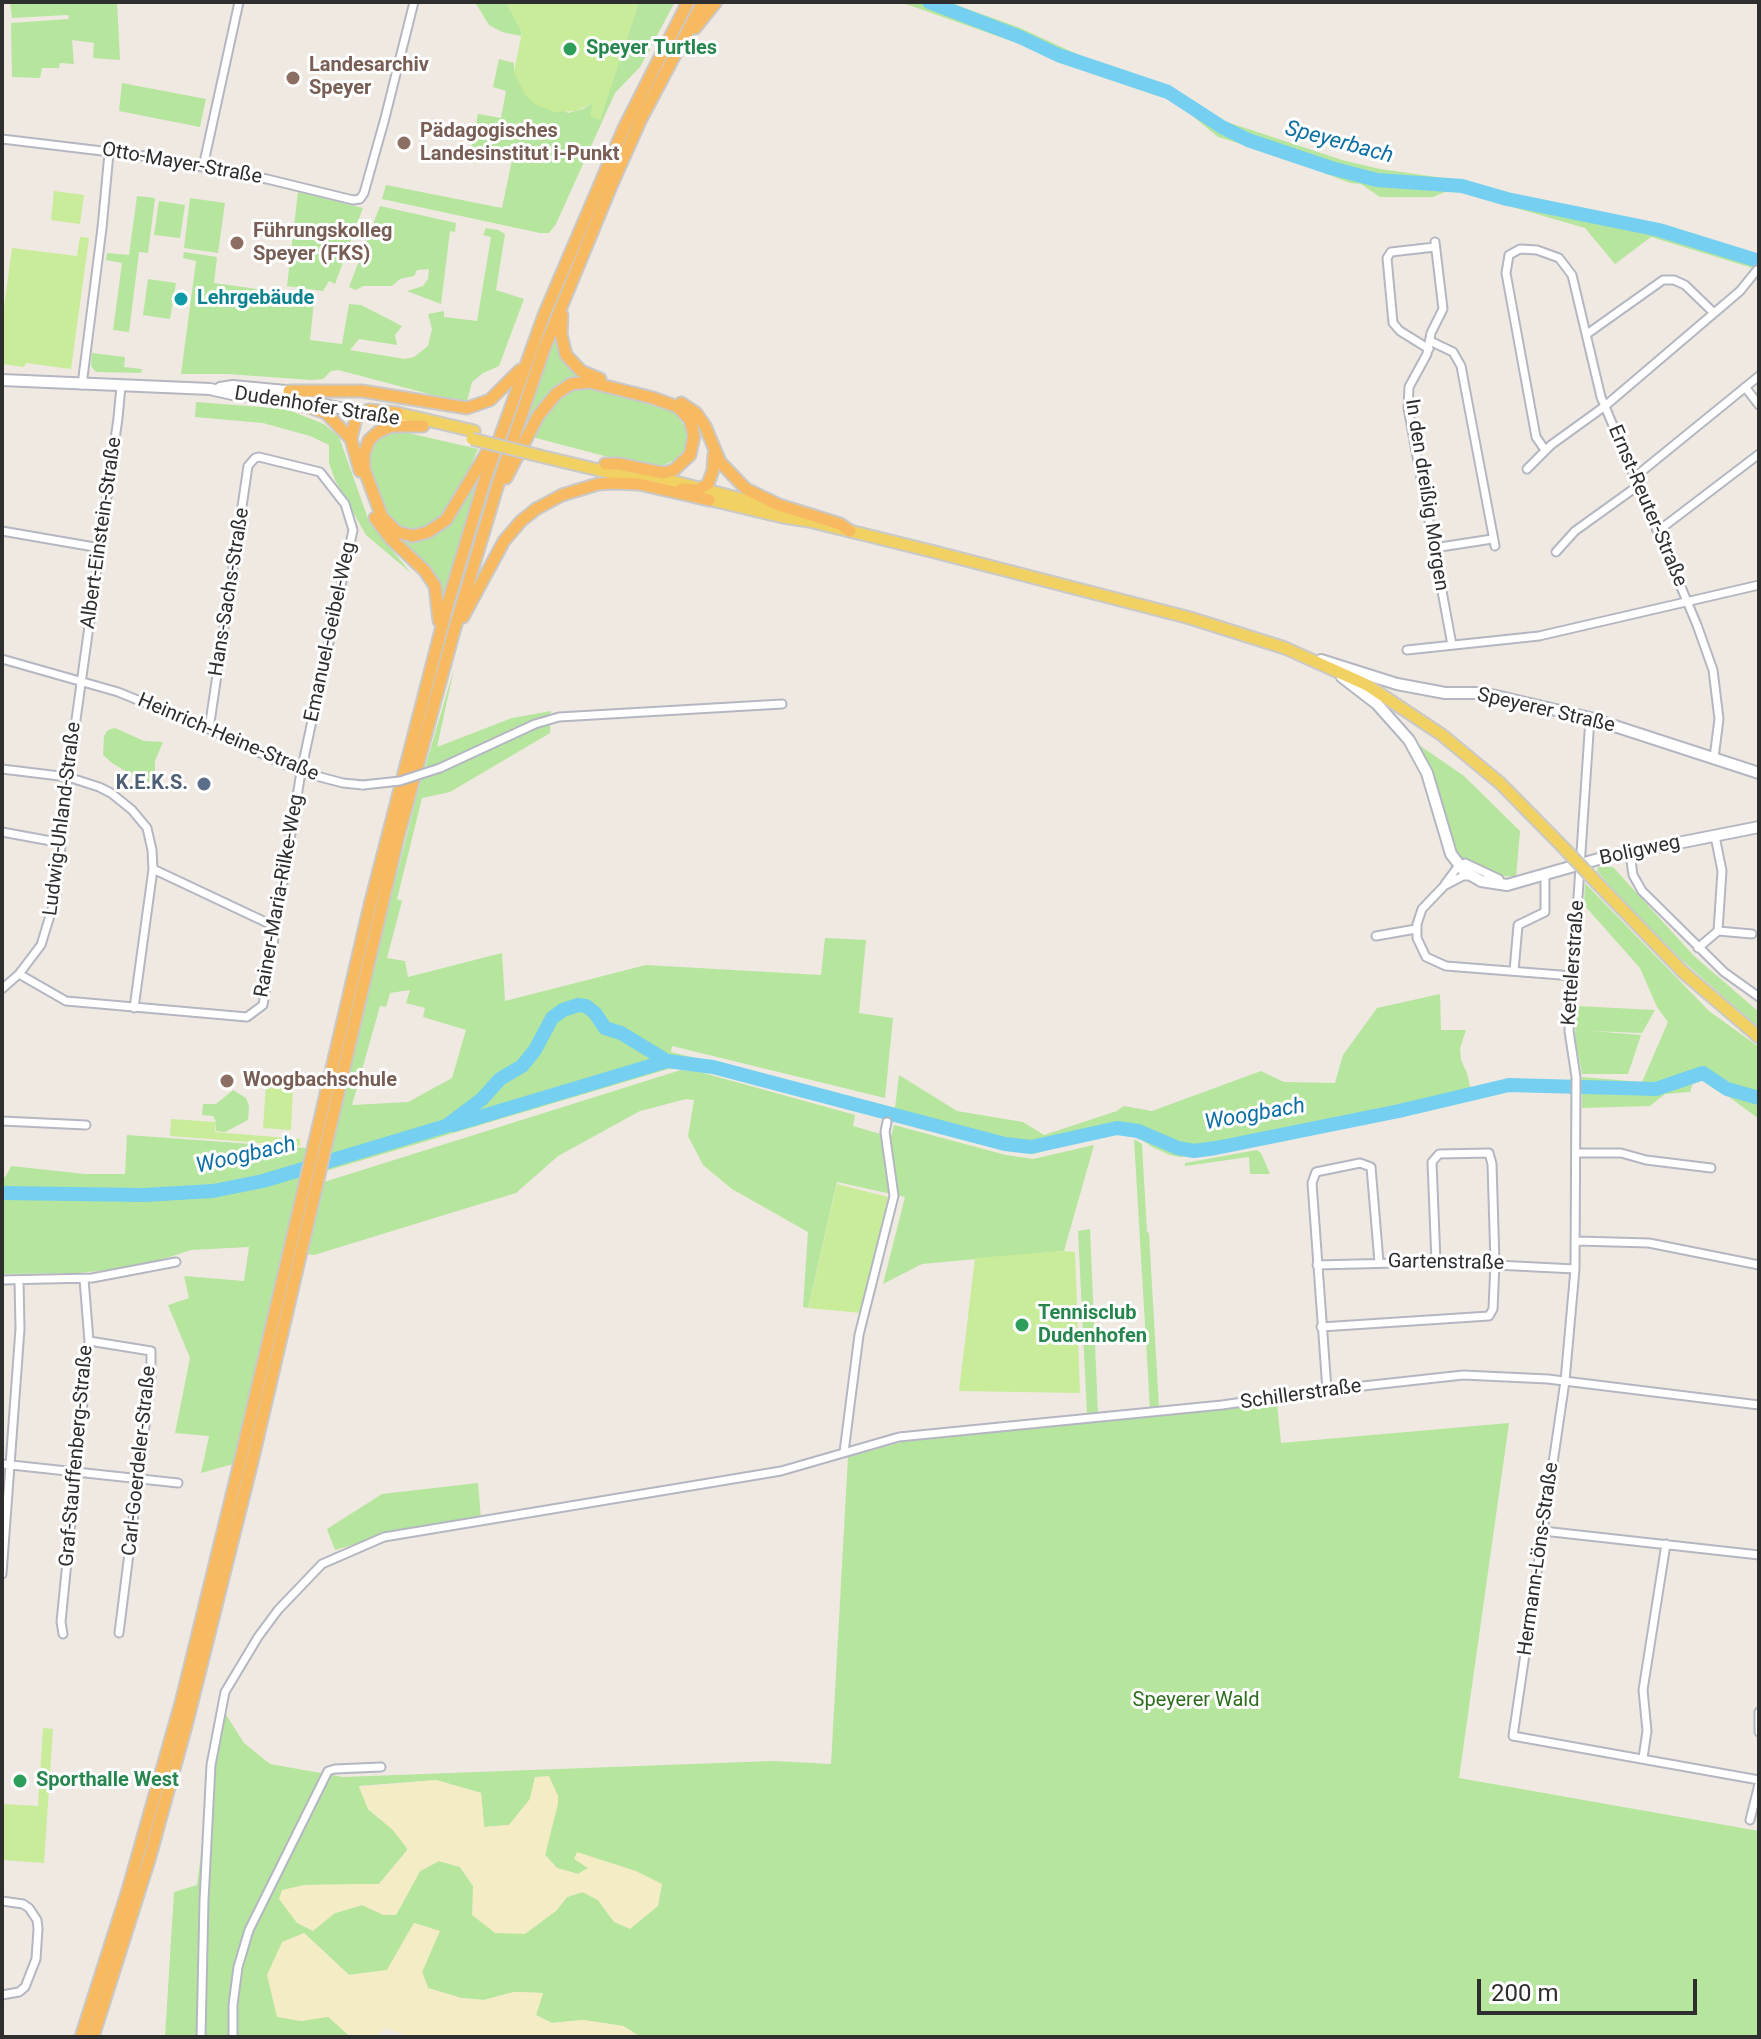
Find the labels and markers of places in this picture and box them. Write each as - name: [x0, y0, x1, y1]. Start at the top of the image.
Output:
- place label: Speyer Turtles: [586, 37, 717, 61]
- marker: Speyer Turtles: [561, 40, 579, 58]
- place label: Landesarchiv Speyer: [309, 54, 429, 101]
- marker: Landesarchiv Speyer: [284, 69, 302, 87]
- place label: Pädagogisches Landesinstitut i-Punkt: [420, 120, 620, 167]
- marker: Pädagogisches Landesinstitut i-Punkt: [395, 134, 413, 152]
- place label: Führungskolleg Speyer (FKS): [253, 220, 392, 267]
- marker: Führungskolleg Speyer (FKS): [228, 234, 246, 252]
- place label: Lehrgebäude: [197, 287, 314, 311]
- marker: Lehrgebäude: [172, 290, 190, 308]
- place label: K.E.K.S.: [116, 772, 188, 796]
- marker: K.E.K.S.: [195, 775, 213, 793]
- place label: Woogbachschule: [243, 1069, 397, 1093]
- marker: Woogbachschule: [218, 1072, 236, 1090]
- place label: Tennisclub Dudenhofen: [1038, 1302, 1147, 1349]
- marker: Tennisclub Dudenhofen: [1013, 1316, 1031, 1334]
- place label: Sporthalle West: [36, 1769, 179, 1793]
- marker: Sporthalle West: [11, 1772, 29, 1790]

